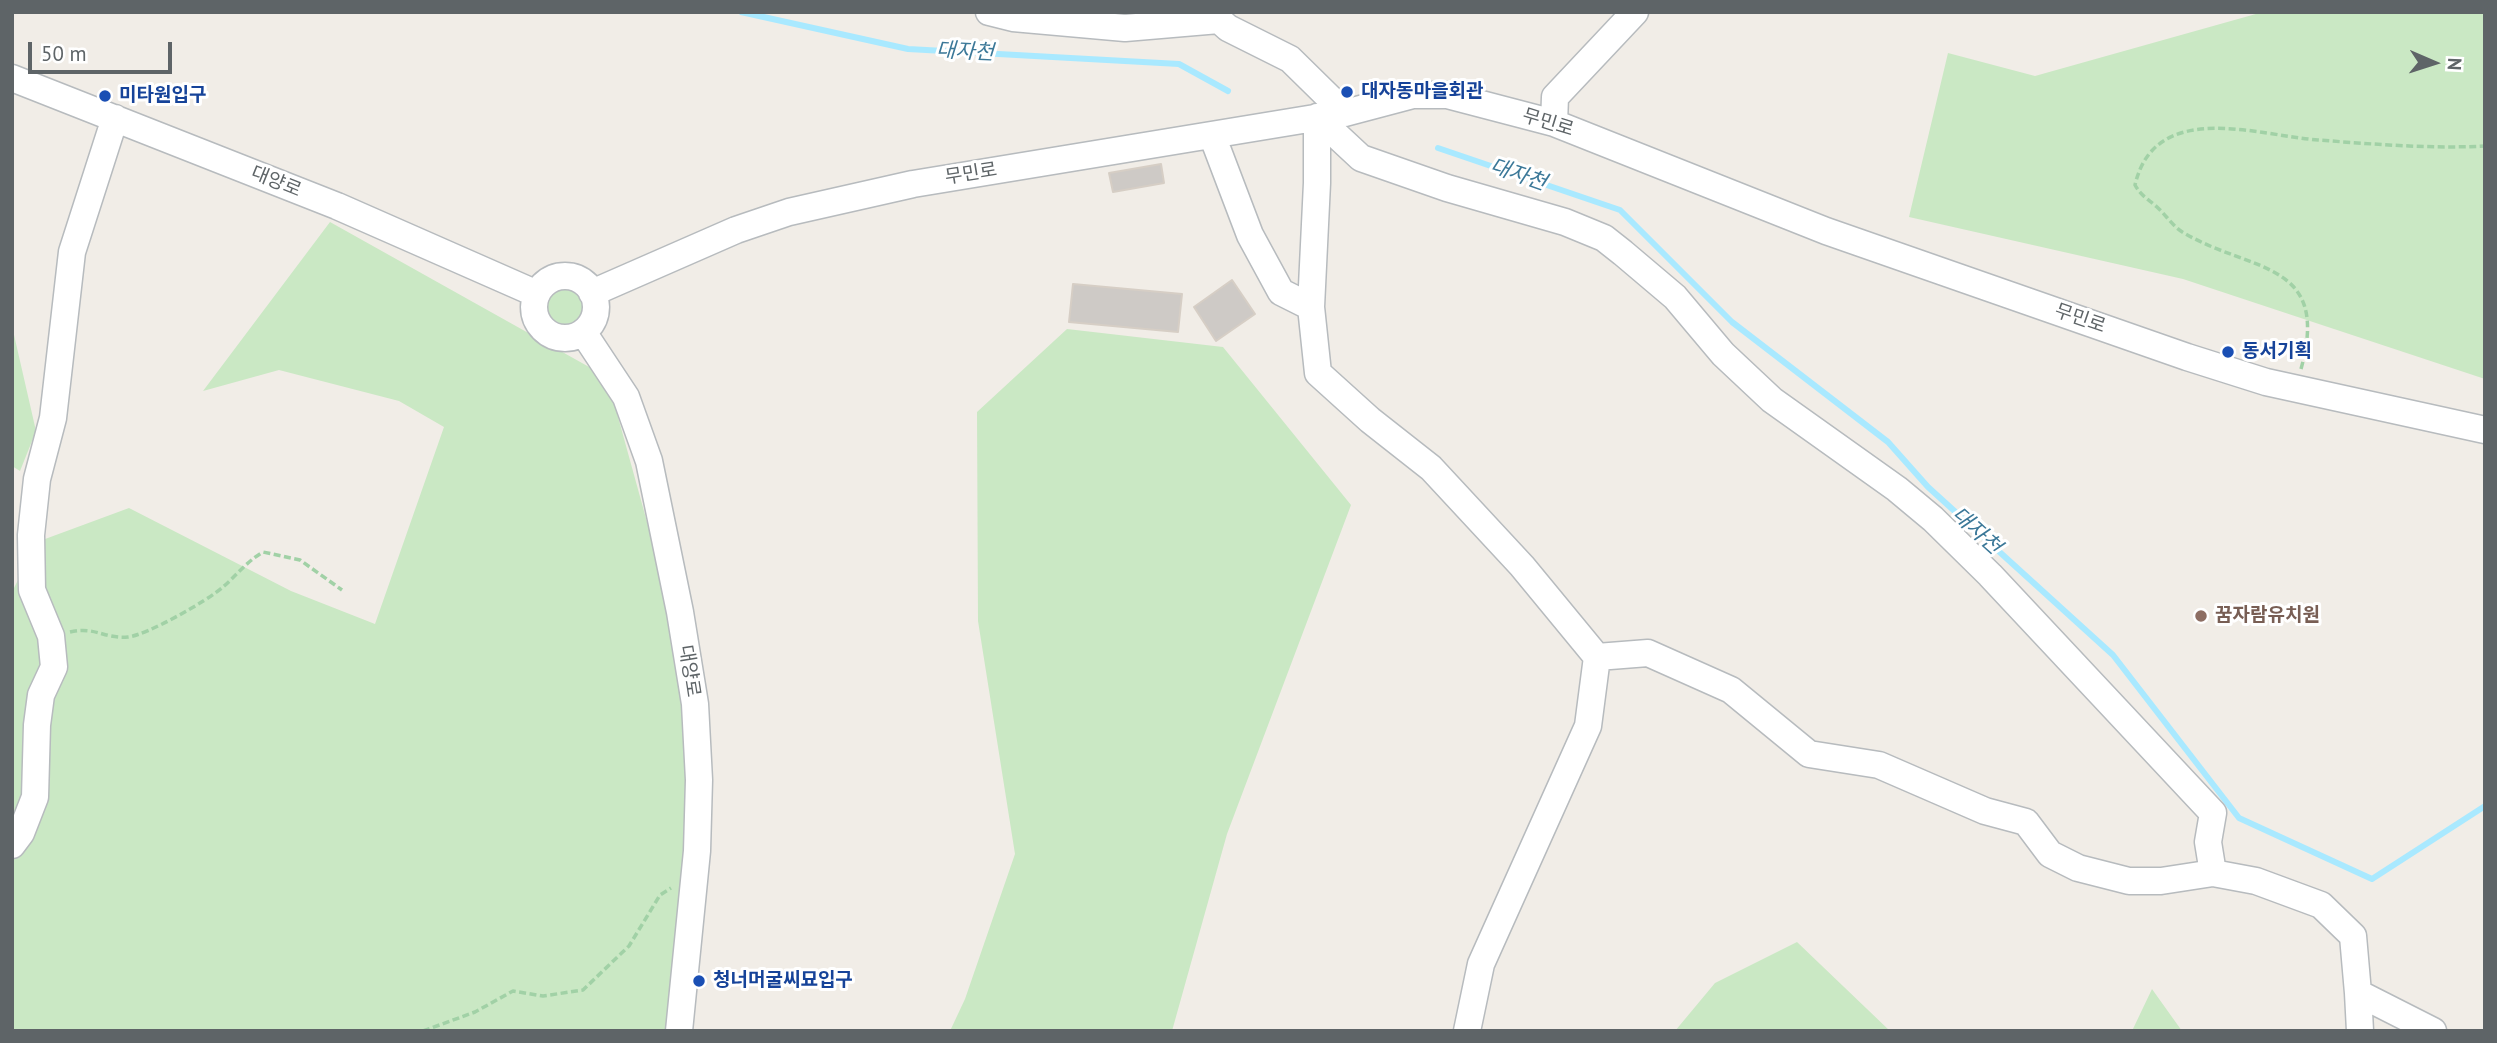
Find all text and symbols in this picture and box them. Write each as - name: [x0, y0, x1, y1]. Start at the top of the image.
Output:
- scale bar: [32, 28, 175, 72]
- north arrow: [2399, 28, 2469, 98]
- water label: 대자천: [935, 38, 995, 66]
- text: 50 m: [41, 40, 87, 67]
- text: N: [2443, 57, 2467, 71]
- place label: 대자동마을회관: [1361, 81, 1483, 103]
- marker: 대자동마을회관: [1339, 84, 1355, 100]
- place label: 미타원입구: [119, 85, 206, 107]
- marker: 미타원입구: [97, 88, 113, 104]
- street label: 무민로: [1520, 104, 1576, 142]
- water label: 대자천: [1486, 154, 1550, 196]
- street label: 무민로: [943, 159, 999, 189]
- street label: 대양로: [247, 162, 305, 202]
- street label: 무민로: [2051, 300, 2109, 338]
- place label: 동서기획: [2242, 341, 2312, 363]
- marker: 동서기획: [2220, 344, 2236, 360]
- water label: 대자천: [1946, 502, 2006, 560]
- place label: 꿈자람유치원: [2215, 605, 2320, 627]
- marker: 꿈자람유치원: [2193, 608, 2209, 624]
- street label: 대양로: [674, 643, 704, 699]
- place label: 청너머굴씨묘입구: [713, 970, 853, 992]
- marker: 청너머굴씨묘입구: [691, 973, 707, 989]

